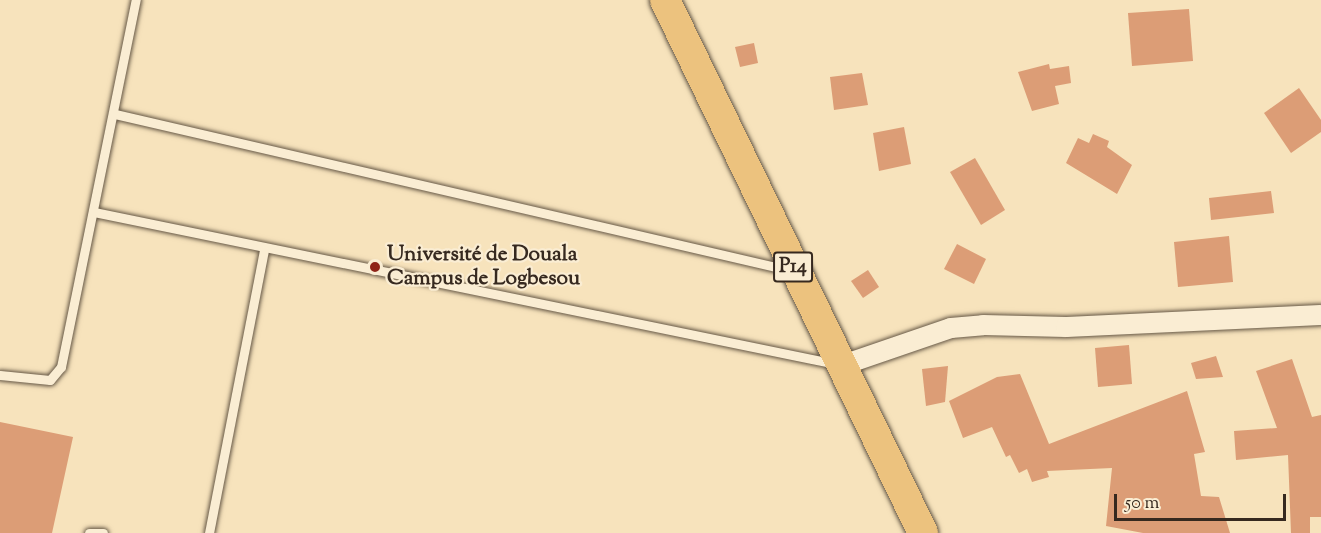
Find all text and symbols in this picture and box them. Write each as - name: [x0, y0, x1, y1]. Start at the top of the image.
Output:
- place label: Université de Douala Campus de Logbesou: [387, 242, 580, 292]
- road number: P14: [772, 250, 814, 284]
- marker: Université de Douala Campus de Logbesou: [368, 260, 382, 274]
- scale bar: [1117, 482, 1290, 520]
- text: 50 m: [1125, 491, 1159, 517]

